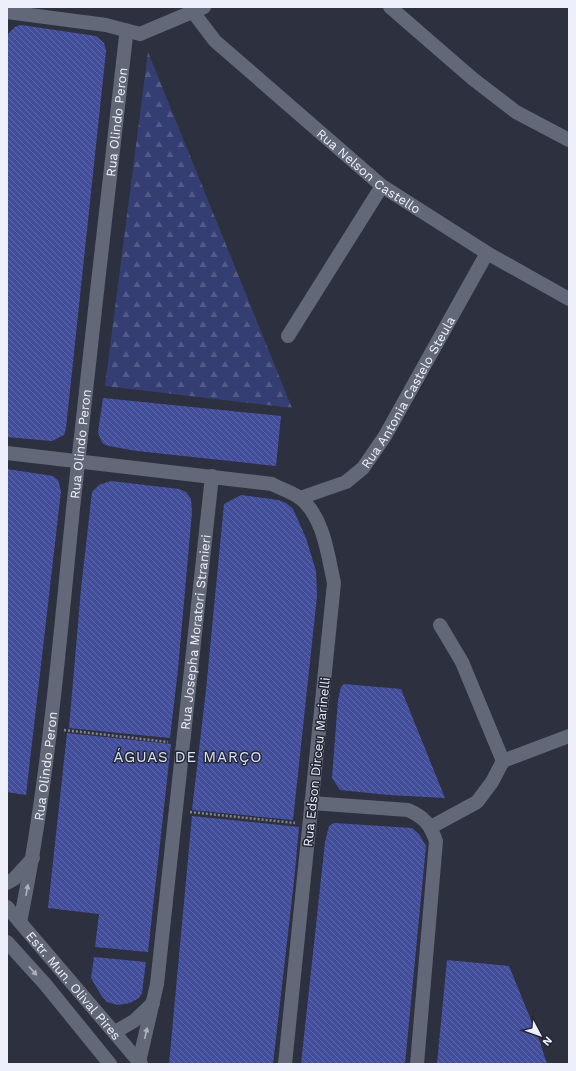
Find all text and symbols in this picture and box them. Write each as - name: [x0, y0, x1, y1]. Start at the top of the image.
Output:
- street label: Rua Olindo Peron: [103, 67, 130, 178]
- street label: Rua Nelson Castello: [314, 126, 423, 217]
- street label: Rua Antonia Castelo Steula: [358, 313, 459, 471]
- street label: Rua Olindo Peron: [67, 388, 94, 499]
- street label: Rua Josepha Moratori Stranieri: [178, 534, 214, 731]
- street label: Rua Edson Dirceu Marinelli: [300, 676, 333, 848]
- street label: Rua Olindo Peron: [31, 711, 60, 822]
- district label: ÁGUAS DE MARÇO: [114, 748, 262, 766]
- one-way arrow: [24, 884, 30, 896]
- street label: Estr. Mun. Olival Pires: [23, 928, 124, 1043]
- one-way arrow: [28, 966, 38, 976]
- north arrow: [520, 1015, 560, 1055]
- one-way arrow: [144, 1027, 150, 1039]
- text: N: [540, 1034, 555, 1049]

